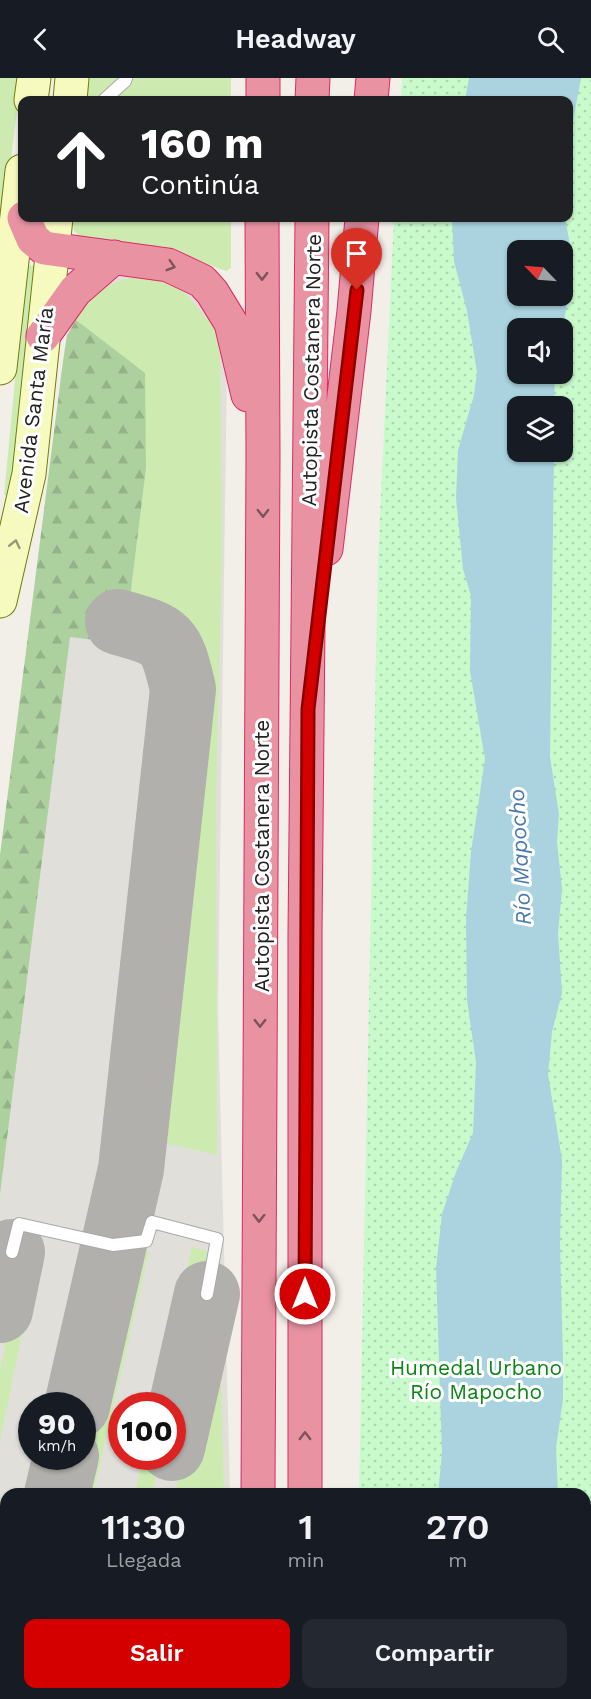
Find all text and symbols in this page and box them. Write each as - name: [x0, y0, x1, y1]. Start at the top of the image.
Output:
- icon: back: [24, 23, 57, 56]
- text: Headway: [235, 23, 356, 55]
- icon: search: [534, 23, 567, 56]
- text: 160 m: [141, 119, 264, 168]
- icon: ahead: [42, 120, 120, 198]
- text: Continúa: [141, 169, 259, 201]
- pin: [331, 228, 382, 290]
- street label: Autopista Costanera Norte: [296, 233, 326, 507]
- icon: arrive: [340, 237, 373, 270]
- north arrow: [507, 240, 573, 306]
- map controls: [507, 240, 573, 462]
- one-way arrow: [165, 259, 176, 272]
- one-way arrow: [256, 271, 268, 280]
- street label: Avenida Santa María: [8, 305, 58, 515]
- button: sound: [507, 318, 573, 384]
- button: layers: [507, 396, 573, 462]
- one-way arrow: [257, 509, 269, 518]
- one-way arrow: [8, 539, 21, 549]
- street label: Autopista Costanera Norte: [249, 720, 274, 992]
- water label: Río Mapocho: [504, 788, 536, 926]
- one-way arrow: [254, 1019, 266, 1028]
- one-way arrow: [253, 1214, 265, 1223]
- position arrow: [273, 1262, 337, 1326]
- park label: Humedal Urbano Río Mapocho: [390, 1355, 562, 1404]
- speed limit sign: 100: [108, 1392, 186, 1470]
- text: 90: [38, 1406, 76, 1441]
- one-way arrow: [299, 1431, 311, 1440]
- text: km/h: [38, 1437, 76, 1455]
- text: 11:30: [101, 1506, 186, 1548]
- text: 1: [298, 1506, 313, 1548]
- text: 270: [426, 1506, 490, 1548]
- text: Llegada: [106, 1548, 182, 1572]
- text: min: [288, 1548, 324, 1572]
- text: m: [448, 1548, 467, 1572]
- button: Salir: [24, 1619, 290, 1688]
- button: Compartir: [302, 1619, 567, 1688]

